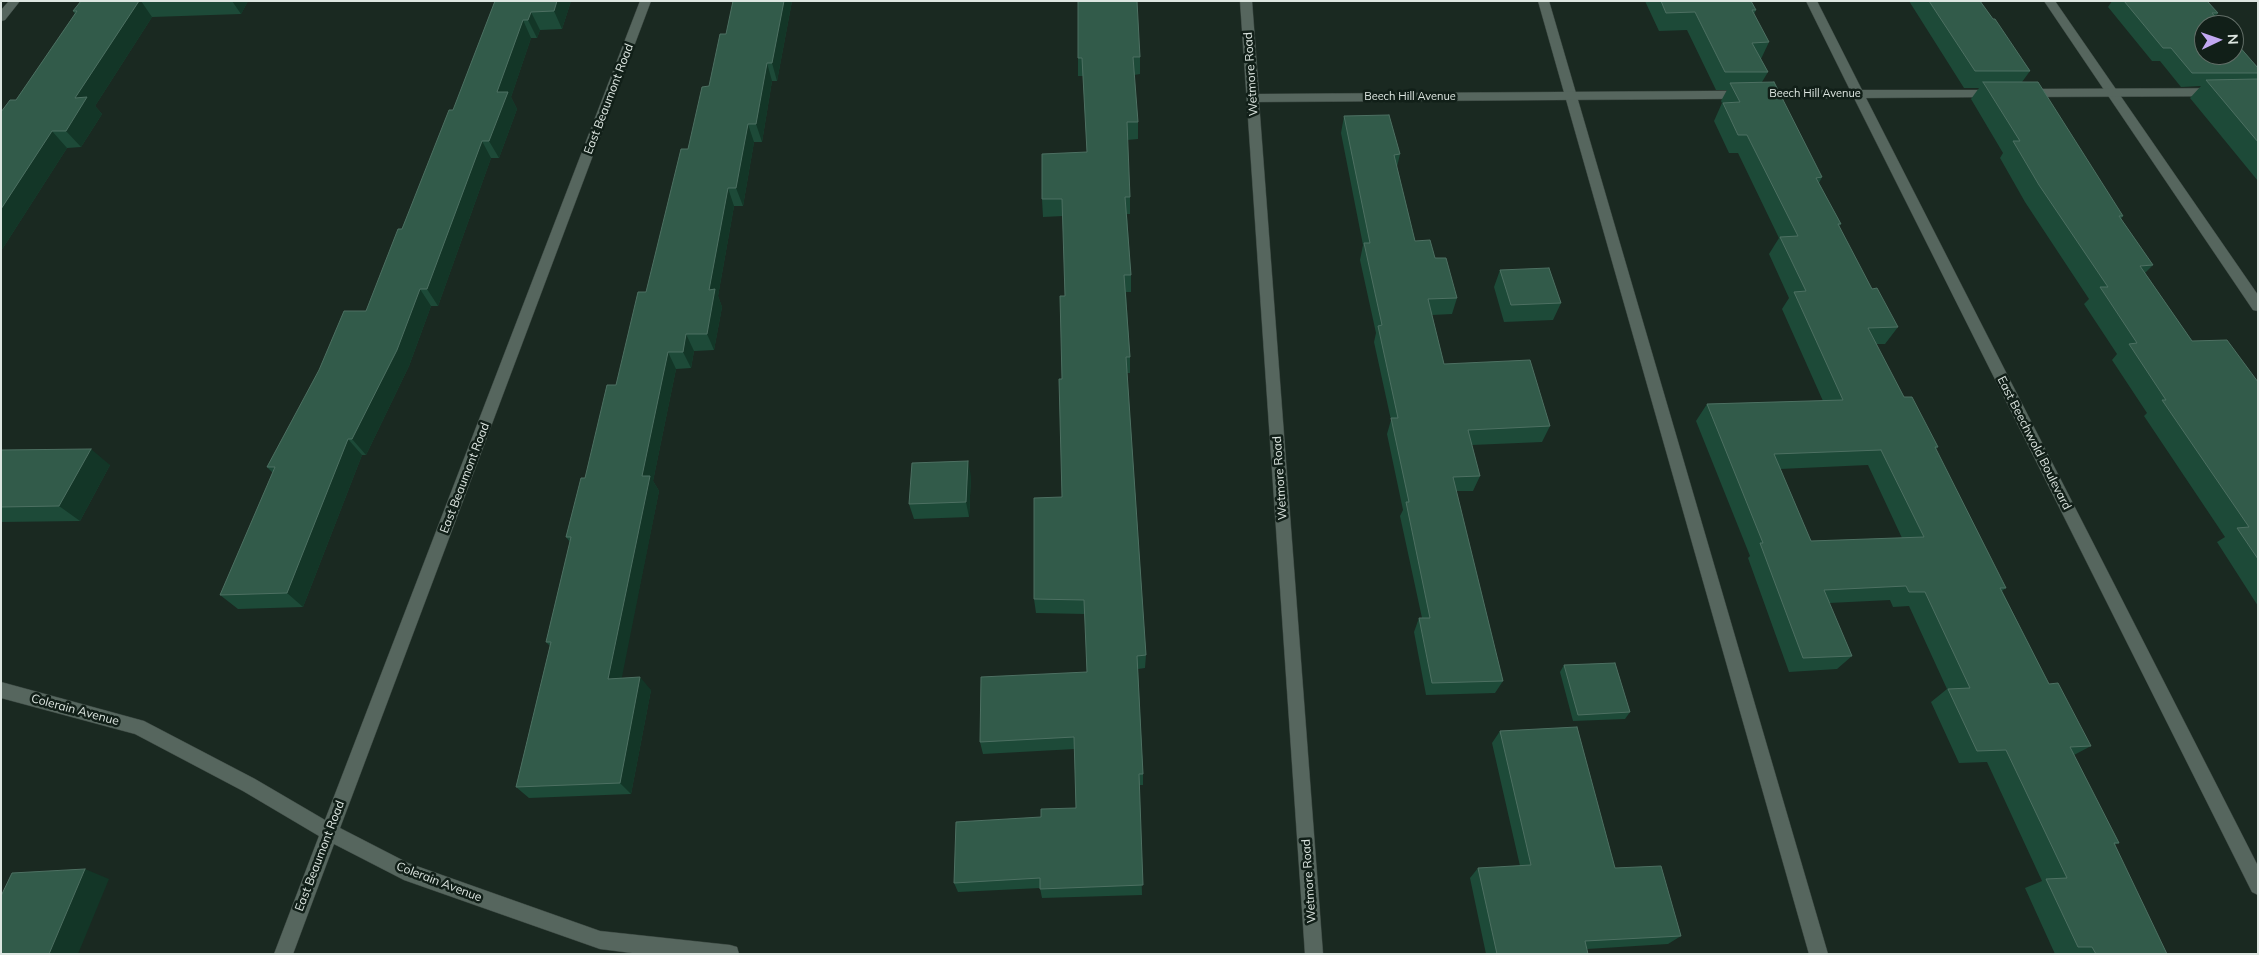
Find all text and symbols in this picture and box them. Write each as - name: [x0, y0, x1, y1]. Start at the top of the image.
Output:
- north arrow: [2194, 15, 2244, 65]
- street label: Wetmore Road: [1241, 32, 1261, 116]
- text: N: [2224, 34, 2242, 45]
- street label: East Beaumont Road: [581, 42, 637, 156]
- street label: Beech Hill Avenue: [1769, 87, 1861, 101]
- street label: Beech Hill Avenue: [1364, 90, 1456, 104]
- street label: East Beechwold Boulevard: [1994, 374, 2074, 512]
- street label: East Beaumont Road: [437, 421, 493, 535]
- street label: Wetmore Road: [1270, 436, 1290, 520]
- street label: Colerain Avenue: [30, 691, 120, 729]
- street label: East Beaumont Road: [292, 799, 348, 913]
- street label: Wetmore Road: [1299, 839, 1319, 923]
- street label: Colerain Avenue: [394, 859, 484, 905]

